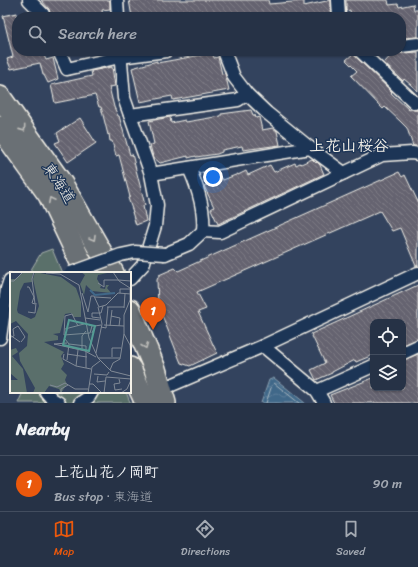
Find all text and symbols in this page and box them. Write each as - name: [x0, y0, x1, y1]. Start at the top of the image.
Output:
- search box: [12, 12, 406, 56]
- text: Search here: [58, 21, 137, 47]
- icon: search: [26, 23, 48, 45]
- one-way arrow: [18, 125, 25, 132]
- district label: 上花山桜谷: [309, 131, 389, 160]
- street label: 東海道: [36, 157, 82, 209]
- your location: [203, 167, 223, 187]
- one-way arrow: [48, 197, 56, 204]
- one-way arrow: [88, 234, 95, 241]
- inset map: [10, 272, 131, 393]
- pin: 1: [140, 297, 166, 330]
- map controls: [370, 319, 406, 391]
- button: locate: [370, 319, 406, 355]
- one-way arrow: [140, 342, 148, 349]
- button: layers: [370, 355, 406, 391]
- text: Nearby: [16, 414, 70, 444]
- text: 上花山花ノ岡町: [54, 459, 159, 485]
- text: 1: [26, 472, 32, 495]
- text: 90 m: [372, 472, 402, 495]
- text: Bus stop · 東海道: [54, 485, 152, 508]
- tab: Map: [53, 518, 75, 561]
- tab: Directions: [181, 518, 230, 561]
- tab: Saved: [336, 518, 365, 561]

